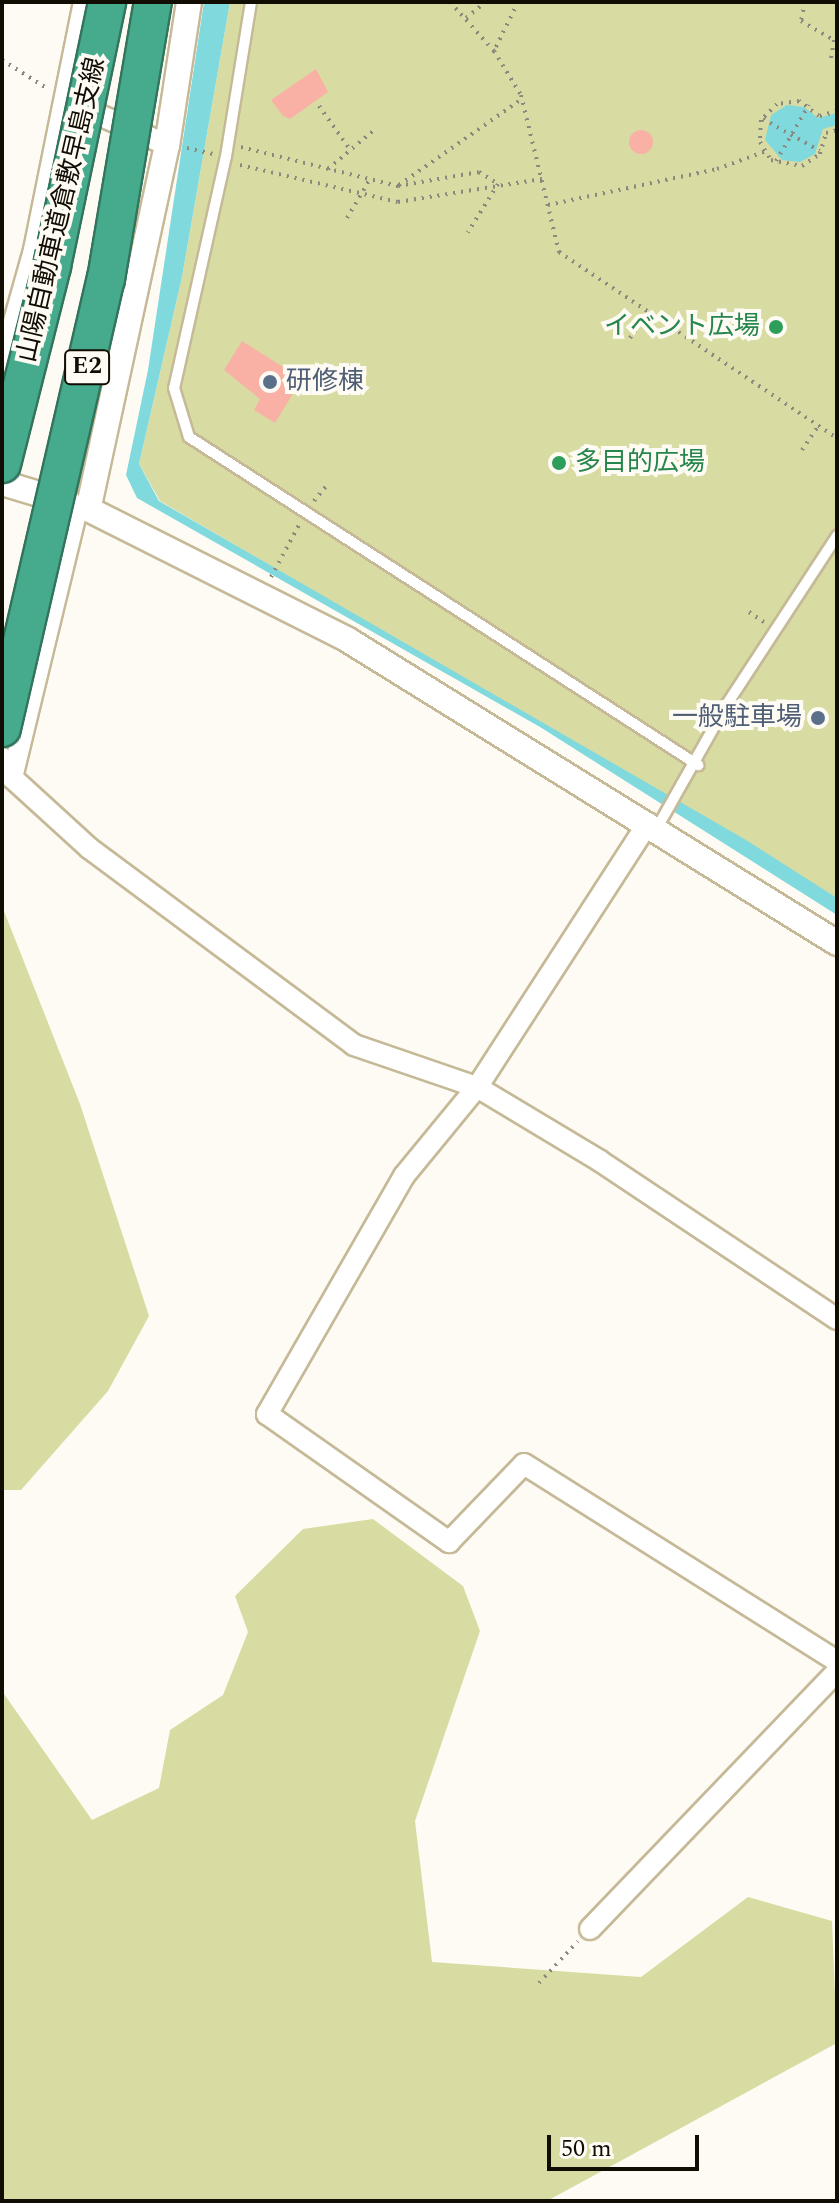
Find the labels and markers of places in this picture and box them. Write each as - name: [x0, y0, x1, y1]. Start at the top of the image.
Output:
- place label: イベント広場: [604, 311, 760, 343]
- marker: イベント広場: [767, 318, 785, 336]
- place label: 研修棟: [286, 366, 364, 398]
- marker: 研修棟: [261, 373, 279, 391]
- place label: 多目的広場: [575, 447, 705, 479]
- marker: 多目的広場: [550, 454, 568, 472]
- place label: 一般駐車場: [672, 702, 802, 734]
- marker: 一般駐車場: [809, 709, 827, 727]

